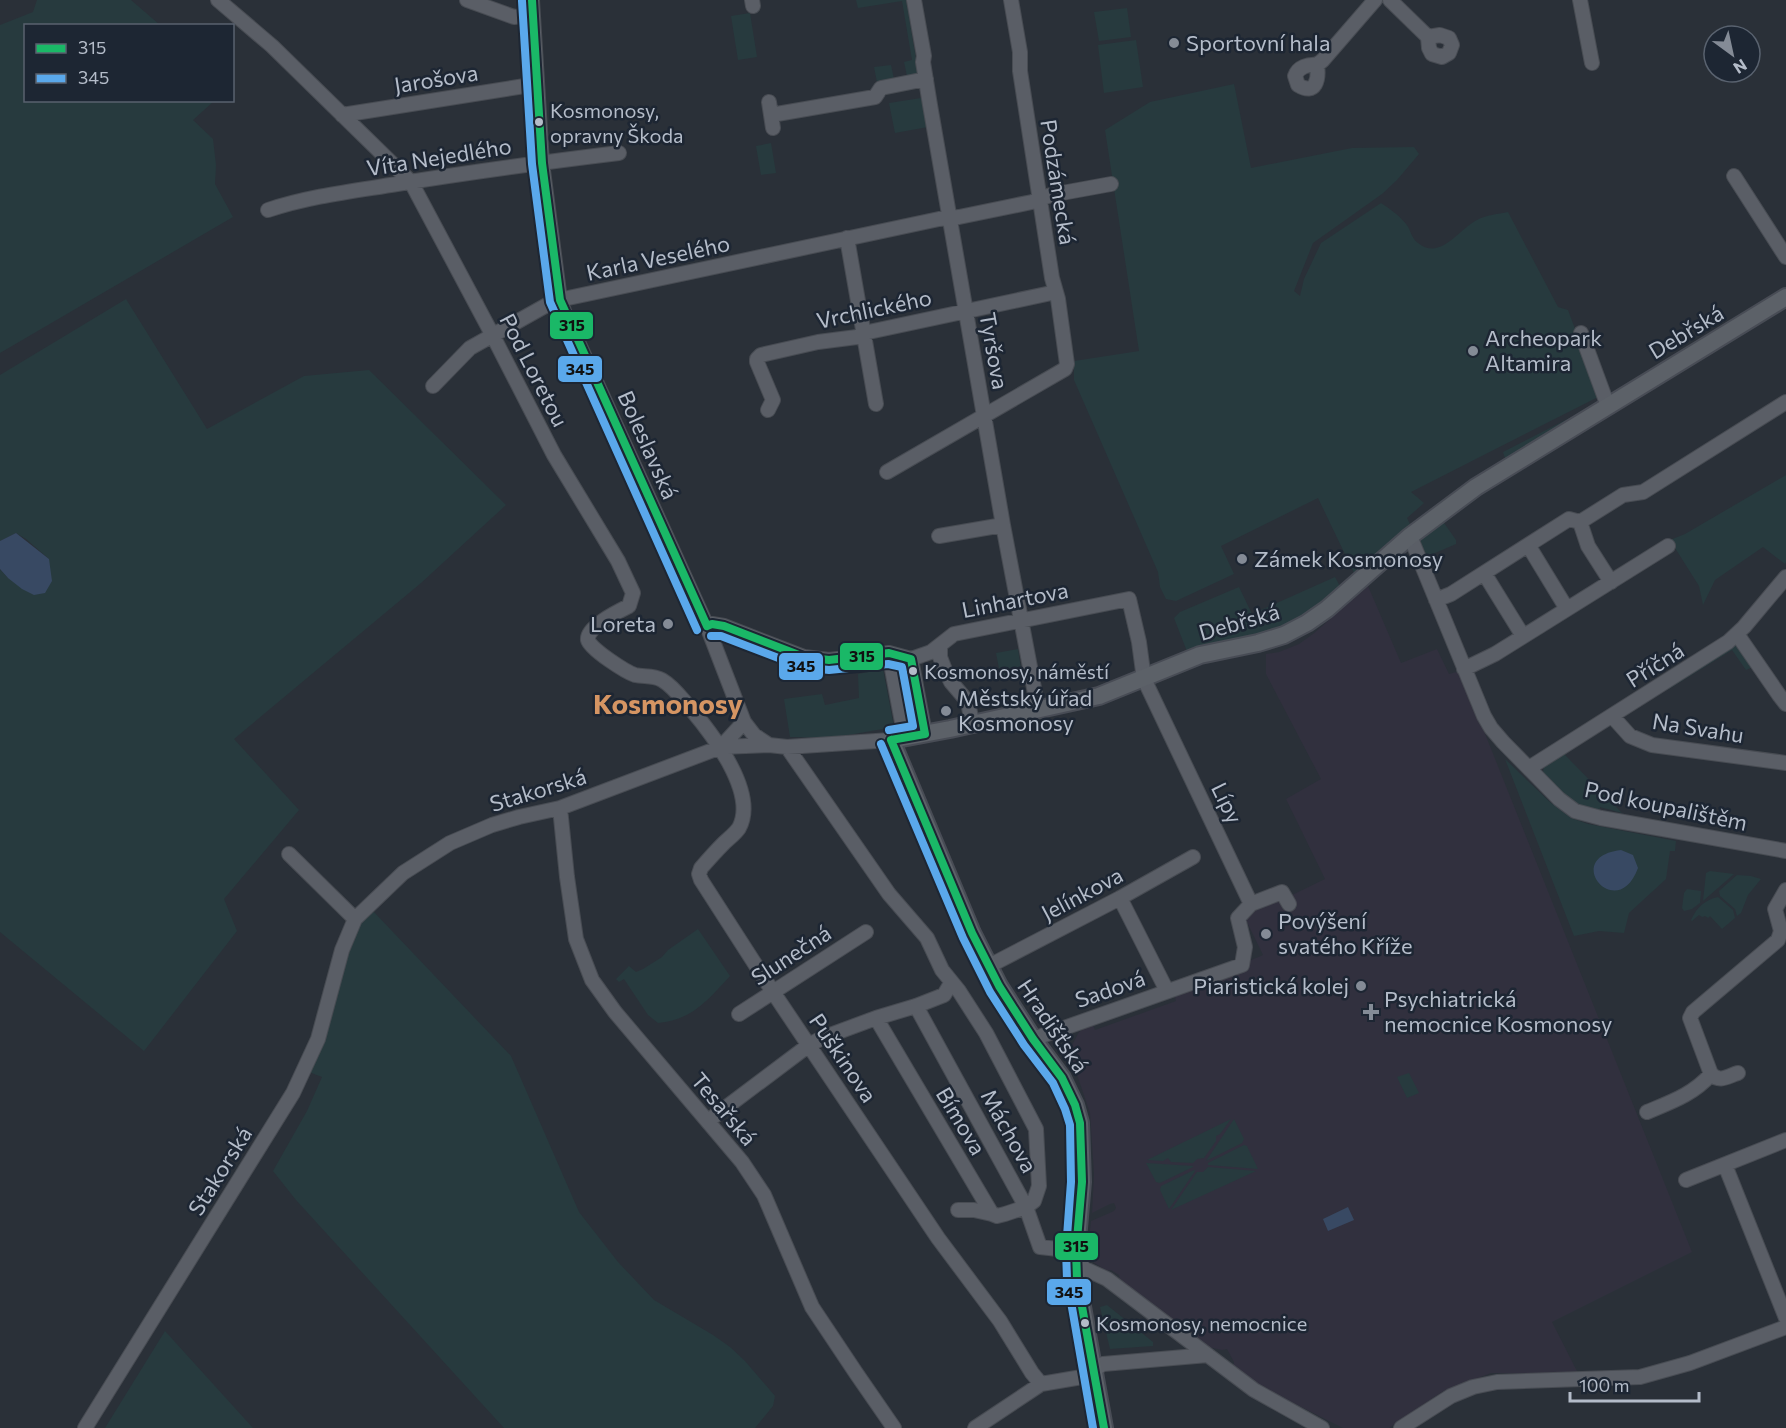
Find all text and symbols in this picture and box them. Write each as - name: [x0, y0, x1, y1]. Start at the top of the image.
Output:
- legend: [24, 24, 234, 102]
- north arrow: [1702, 24, 1762, 84]
- place label: Sportovní hala: [1186, 29, 1330, 56]
- text: 315: [78, 36, 106, 58]
- marker: Sportovní hala: [1167, 36, 1181, 50]
- text: N: [1730, 56, 1751, 78]
- street label: Jarošova: [392, 59, 480, 98]
- text: 345: [78, 66, 109, 88]
- place label: Kosmonosy, opravny Škoda: [550, 98, 684, 147]
- marker: Kosmonosy, opravny Škoda: [533, 116, 545, 128]
- street label: Podzámecká: [1035, 117, 1082, 247]
- street label: Víta Nejedlého: [365, 132, 513, 181]
- street label: Karla Veselého: [584, 229, 732, 286]
- street label: Vrchlického: [814, 283, 934, 334]
- street label: Debřská: [1643, 299, 1728, 364]
- street label: Pod Loretou: [494, 309, 574, 431]
- street label: Tyršova: [974, 310, 1015, 392]
- line badge: 315: [549, 311, 594, 340]
- text: 315: [559, 315, 585, 334]
- place label: Archeopark Altamira: [1485, 324, 1602, 376]
- marker: Archeopark Altamira: [1466, 344, 1480, 358]
- line badge: 345: [557, 355, 603, 383]
- text: 345: [566, 359, 594, 378]
- street label: Boleslavská: [613, 386, 684, 503]
- place label: Zámek Kosmonosy: [1254, 545, 1443, 572]
- marker: Zámek Kosmonosy: [1235, 552, 1249, 566]
- street label: Linhartova: [959, 576, 1070, 623]
- street label: Debřská: [1195, 597, 1282, 646]
- place label: Loreta: [590, 610, 656, 637]
- marker: Loreta: [661, 617, 675, 631]
- street label: Příčná: [1621, 636, 1689, 693]
- line badge: 315: [839, 642, 884, 671]
- text: 315: [849, 646, 875, 665]
- line badge: 345: [778, 652, 824, 681]
- text: 345: [787, 656, 815, 675]
- place label: Kosmonosy, náměstí: [924, 659, 1110, 683]
- marker: Kosmonosy, náměstí: [907, 665, 919, 677]
- place label: Městský úřad Kosmonosy: [958, 684, 1092, 736]
- district label: Kosmonosy: [593, 686, 743, 720]
- marker: Městský úřad Kosmonosy: [939, 704, 953, 718]
- street label: Na Svahu: [1650, 707, 1746, 748]
- street label: Stakorská: [486, 762, 589, 817]
- street label: Pod koupalištěm: [1582, 775, 1750, 836]
- street label: Lípy: [1206, 778, 1249, 828]
- street label: Jelínkova: [1036, 861, 1127, 926]
- place label: Povýšení svatého Kříže: [1278, 907, 1413, 959]
- street label: Slunečná: [746, 919, 836, 990]
- marker: Povýšení svatého Kříže: [1259, 927, 1273, 941]
- street label: Sadová: [1071, 964, 1148, 1013]
- place label: Piaristická kolej: [1193, 972, 1349, 999]
- street label: Hradišťská: [1012, 974, 1095, 1078]
- marker: Piaristická kolej: [1354, 979, 1368, 993]
- place label: Psychiatrická nemocnice Kosmonosy: [1384, 985, 1612, 1037]
- marker: Psychiatrická nemocnice Kosmonosy: [1362, 1003, 1380, 1021]
- street label: Puškinova: [804, 1008, 883, 1107]
- street label: Tesařská: [686, 1067, 763, 1151]
- street label: Bímova: [931, 1082, 992, 1160]
- street label: Máchova: [976, 1084, 1043, 1177]
- street label: Stakorská: [182, 1121, 257, 1220]
- line badge: 315: [1054, 1232, 1099, 1261]
- text: 315: [1063, 1236, 1089, 1255]
- line badge: 345: [1046, 1278, 1092, 1306]
- text: 345: [1055, 1282, 1083, 1301]
- place label: Kosmonosy, nemocnice: [1096, 1311, 1307, 1335]
- marker: Kosmonosy, nemocnice: [1079, 1317, 1091, 1329]
- scale bar: [1570, 1365, 1699, 1403]
- text: 100 m: [1579, 1374, 1629, 1396]

